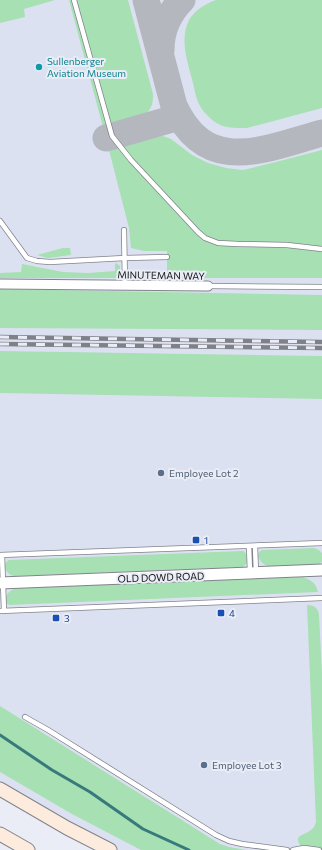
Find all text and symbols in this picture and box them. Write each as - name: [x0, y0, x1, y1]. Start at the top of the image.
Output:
- place label: Sullenberger Aviation Museum: [47, 55, 126, 79]
- marker: Sullenberger Aviation Museum: [34, 62, 44, 72]
- street label: MINUTEMAN WAY: [117, 268, 205, 282]
- place label: Employee Lot 2: [169, 467, 239, 479]
- marker: Employee Lot 2: [156, 468, 166, 478]
- place label: 1: [204, 534, 208, 546]
- marker: 1: [191, 535, 201, 545]
- street label: OLD DOWD ROAD: [117, 569, 205, 585]
- place label: 4: [229, 607, 235, 619]
- marker: 4: [216, 608, 226, 618]
- place label: 3: [64, 612, 70, 624]
- marker: 3: [51, 613, 61, 623]
- place label: Employee Lot 3: [212, 759, 282, 771]
- marker: Employee Lot 3: [199, 760, 209, 770]

